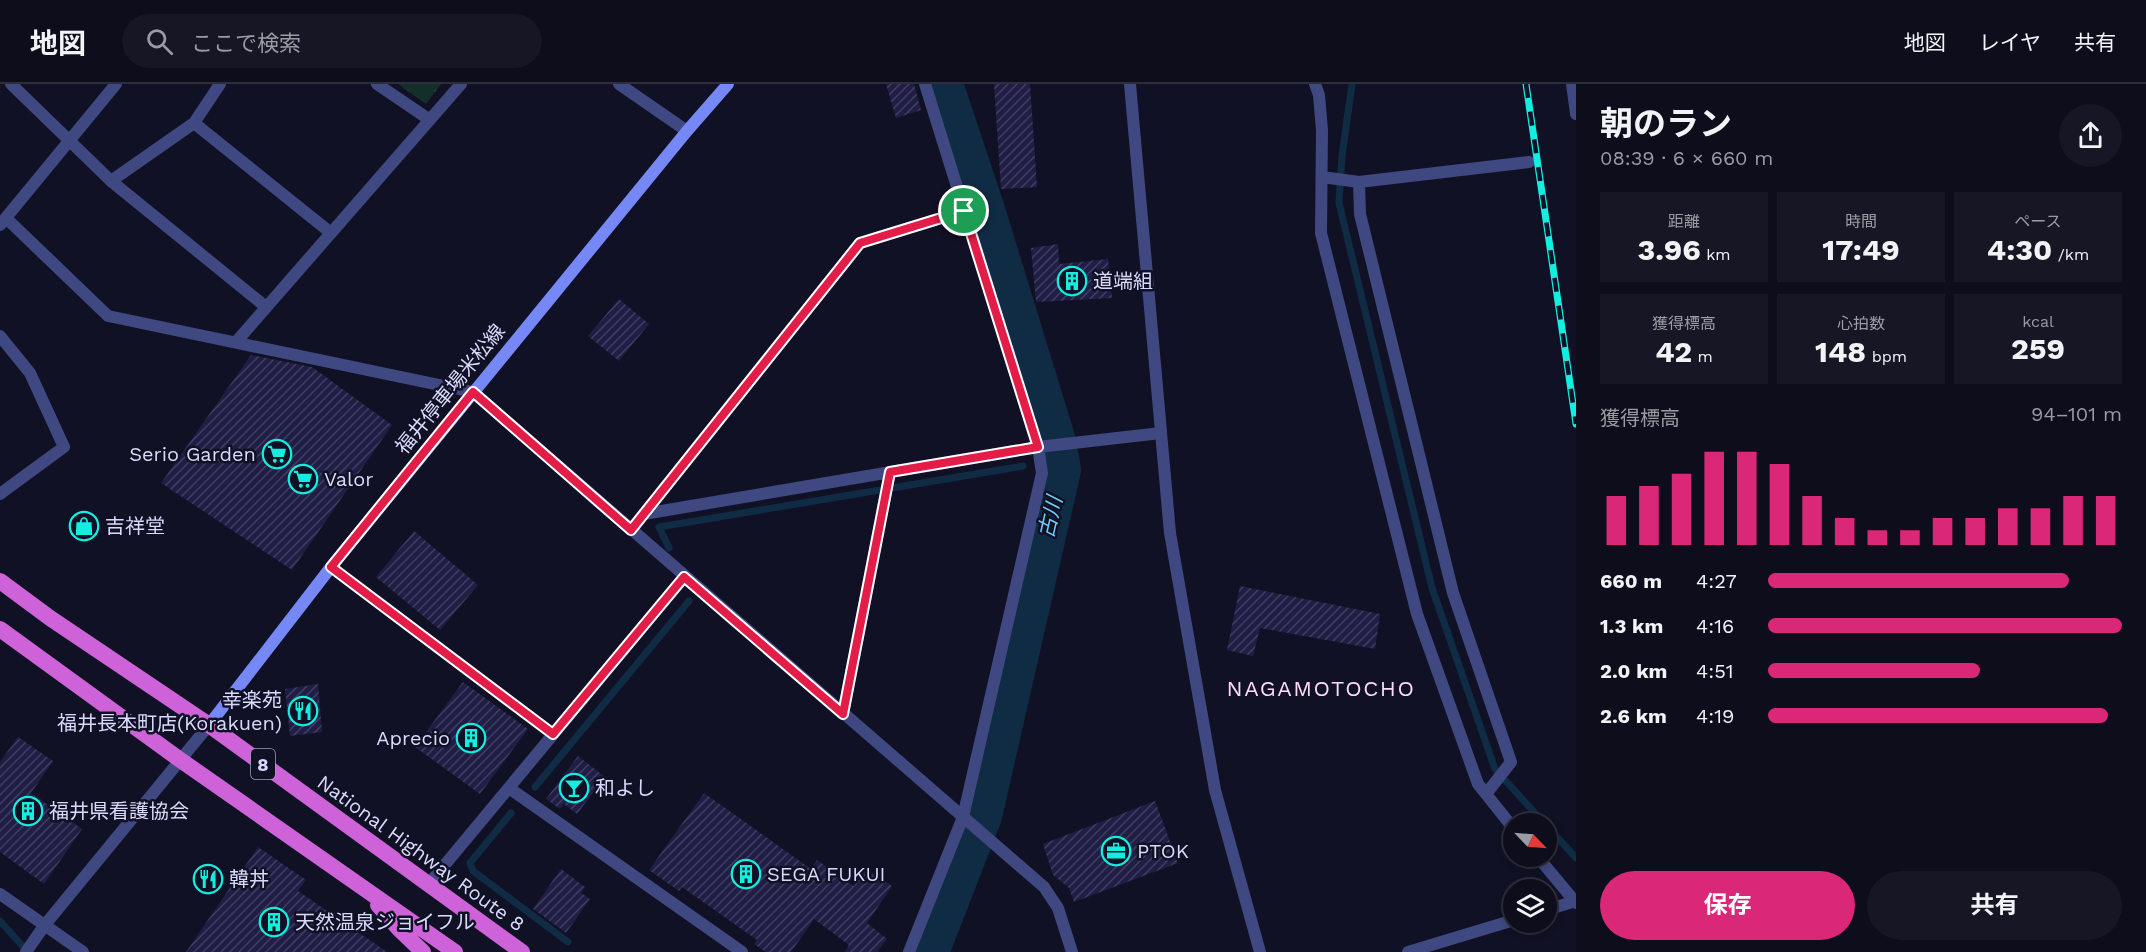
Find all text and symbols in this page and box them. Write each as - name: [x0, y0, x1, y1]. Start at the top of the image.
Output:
- search box: [122, 14, 542, 68]
- icon: search: [143, 25, 176, 58]
- text: 地図: [30, 27, 86, 60]
- text: 地図: [1904, 30, 1946, 55]
- text: レイヤ: [1979, 30, 2041, 55]
- text: 共有: [2074, 30, 2116, 55]
- text: ここで検索: [191, 31, 301, 56]
- text: 朝のラン: [1600, 104, 1732, 143]
- button: share: [2059, 104, 2122, 167]
- text: 08:39 · 6 × 660 m: [1600, 146, 1773, 170]
- pin: [938, 185, 989, 236]
- icon: arrive: [947, 194, 980, 227]
- text: 距離: [1668, 212, 1700, 231]
- text: 時間: [1845, 212, 1877, 231]
- text: ペース: [2014, 212, 2062, 231]
- text: 3.96: [1637, 232, 1701, 267]
- text: 17:49: [1822, 232, 1900, 267]
- text: 4:30: [1987, 232, 2052, 267]
- text: km: [1701, 245, 1731, 264]
- text: /km: [2052, 245, 2089, 264]
- building icon: 道端組: [1056, 265, 1088, 297]
- place label: 道端組: [1093, 269, 1153, 293]
- text: kcal: [2022, 312, 2054, 331]
- text: 獲得標高: [1652, 314, 1716, 333]
- text: 心拍数: [1837, 314, 1885, 333]
- street label: 福井停車場米松線: [390, 319, 510, 459]
- text: 259: [2011, 331, 2065, 366]
- text: 42: [1655, 334, 1692, 369]
- text: 148: [1815, 334, 1866, 369]
- text: m: [1692, 347, 1713, 366]
- text: bpm: [1866, 347, 1907, 366]
- text: 94–101 m: [2031, 402, 2122, 426]
- text: 獲得標高: [1600, 406, 1680, 430]
- supermarket icon: Serio Garden: [261, 438, 293, 470]
- place label: Serio Garden: [129, 442, 256, 466]
- supermarket icon: Valor: [287, 463, 319, 495]
- place label: Valor: [324, 467, 373, 491]
- water label: 古川: [1033, 492, 1067, 540]
- shop icon: 吉祥堂: [68, 510, 100, 542]
- place label: 吉祥堂: [105, 514, 165, 538]
- text: 660 m: [1600, 569, 1662, 593]
- text: 4:27: [1696, 569, 1737, 593]
- text: 1.3 km: [1600, 614, 1663, 638]
- text: 4:16: [1696, 614, 1734, 638]
- text: 2.0 km: [1600, 659, 1667, 683]
- text: 4:51: [1696, 659, 1734, 683]
- district label: NAGAMOTOCHO: [1227, 676, 1415, 701]
- place label: 幸楽苑 福井長本町店(Korakuen): [57, 688, 282, 735]
- restaurant icon: 幸楽苑 福井長本町店(Korakuen): [287, 695, 319, 727]
- text: 2.6 km: [1600, 704, 1667, 728]
- text: 4:19: [1696, 704, 1734, 728]
- building icon: Aprecio: [455, 722, 487, 754]
- place label: Aprecio: [376, 726, 450, 750]
- road number: 8: [251, 749, 275, 779]
- street label: National Highway Route 8: [313, 770, 529, 936]
- bar icon: 和よし: [558, 772, 590, 804]
- place label: 和よし: [595, 776, 655, 800]
- building icon: 福井県看護協会: [12, 795, 44, 827]
- place label: 福井県看護協会: [49, 799, 189, 823]
- north arrow: [1503, 813, 1557, 867]
- map controls: [1503, 813, 1557, 933]
- office icon: PTOK: [1100, 835, 1132, 867]
- place label: PTOK: [1137, 839, 1189, 863]
- building icon: SEGA FUKUI: [730, 858, 762, 890]
- place label: SEGA FUKUI: [767, 862, 886, 886]
- restaurant icon: 韓丼: [192, 863, 224, 895]
- place label: 韓丼: [229, 867, 269, 891]
- button: 保存: [1600, 871, 1855, 940]
- button: 共有: [1867, 871, 2122, 940]
- button: layers: [1503, 879, 1557, 933]
- building icon: 天然温泉ジョイフル: [258, 906, 290, 938]
- place label: 天然温泉ジョイフル: [295, 910, 475, 934]

